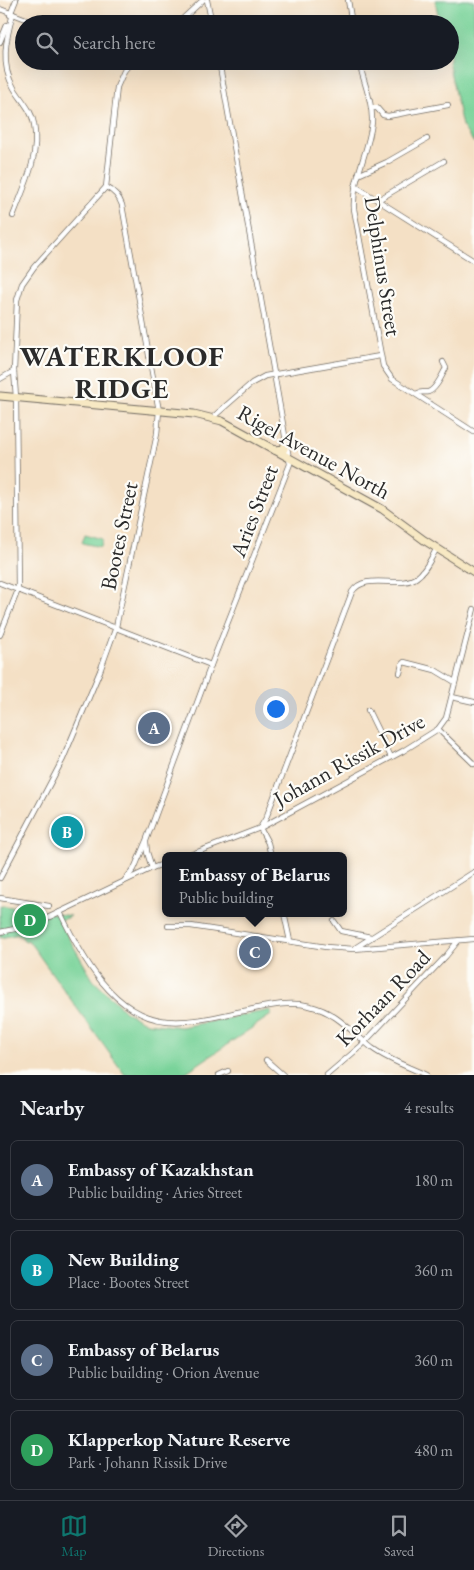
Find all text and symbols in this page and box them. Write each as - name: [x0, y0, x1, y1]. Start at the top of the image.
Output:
- search box: [15, 15, 459, 70]
- icon: search: [33, 29, 61, 57]
- text: Search here: [73, 30, 155, 55]
- street label: Delphinus Street: [358, 194, 408, 338]
- district label: WATERKLOOF RIDGE: [19, 338, 225, 406]
- street label: Rigel Avenue North: [232, 398, 396, 506]
- street label: Aries Street: [223, 461, 285, 562]
- street label: Bootes Street: [93, 479, 145, 593]
- your location: [263, 696, 289, 722]
- street label: Johann Rissik Drive: [267, 706, 430, 814]
- pin: A: [138, 709, 170, 747]
- pin: B: [51, 813, 83, 851]
- popup: [162, 852, 347, 917]
- text: Embassy of Belarus: [179, 862, 330, 887]
- text: Public building: [179, 887, 273, 908]
- pin: D: [14, 901, 46, 939]
- pin: C: [239, 933, 271, 971]
- street label: Korhaan Road: [329, 943, 437, 1053]
- text: Nearby: [20, 1094, 84, 1121]
- text: 4 results: [404, 1097, 454, 1118]
- text: Embassy of Kazakhstan: [68, 1157, 254, 1182]
- text: A: [31, 1170, 43, 1191]
- text: 180 m: [414, 1170, 453, 1191]
- text: Public building · Aries Street: [68, 1182, 242, 1203]
- text: New Building: [68, 1247, 179, 1272]
- text: B: [32, 1260, 42, 1281]
- text: 360 m: [414, 1260, 453, 1281]
- text: Place · Bootes Street: [68, 1272, 189, 1293]
- text: Embassy of Belarus: [68, 1337, 219, 1362]
- text: C: [31, 1350, 43, 1371]
- text: 360 m: [414, 1350, 453, 1371]
- text: Public building · Orion Avenue: [68, 1362, 259, 1383]
- text: Klapperkop Nature Reserve: [68, 1427, 290, 1452]
- text: D: [31, 1440, 43, 1461]
- text: 480 m: [414, 1440, 453, 1461]
- text: Park · Johann Rissik Drive: [68, 1452, 227, 1473]
- tab: Map: [60, 1512, 88, 1560]
- tab: Directions: [208, 1512, 264, 1560]
- tab: Saved: [384, 1512, 414, 1560]

